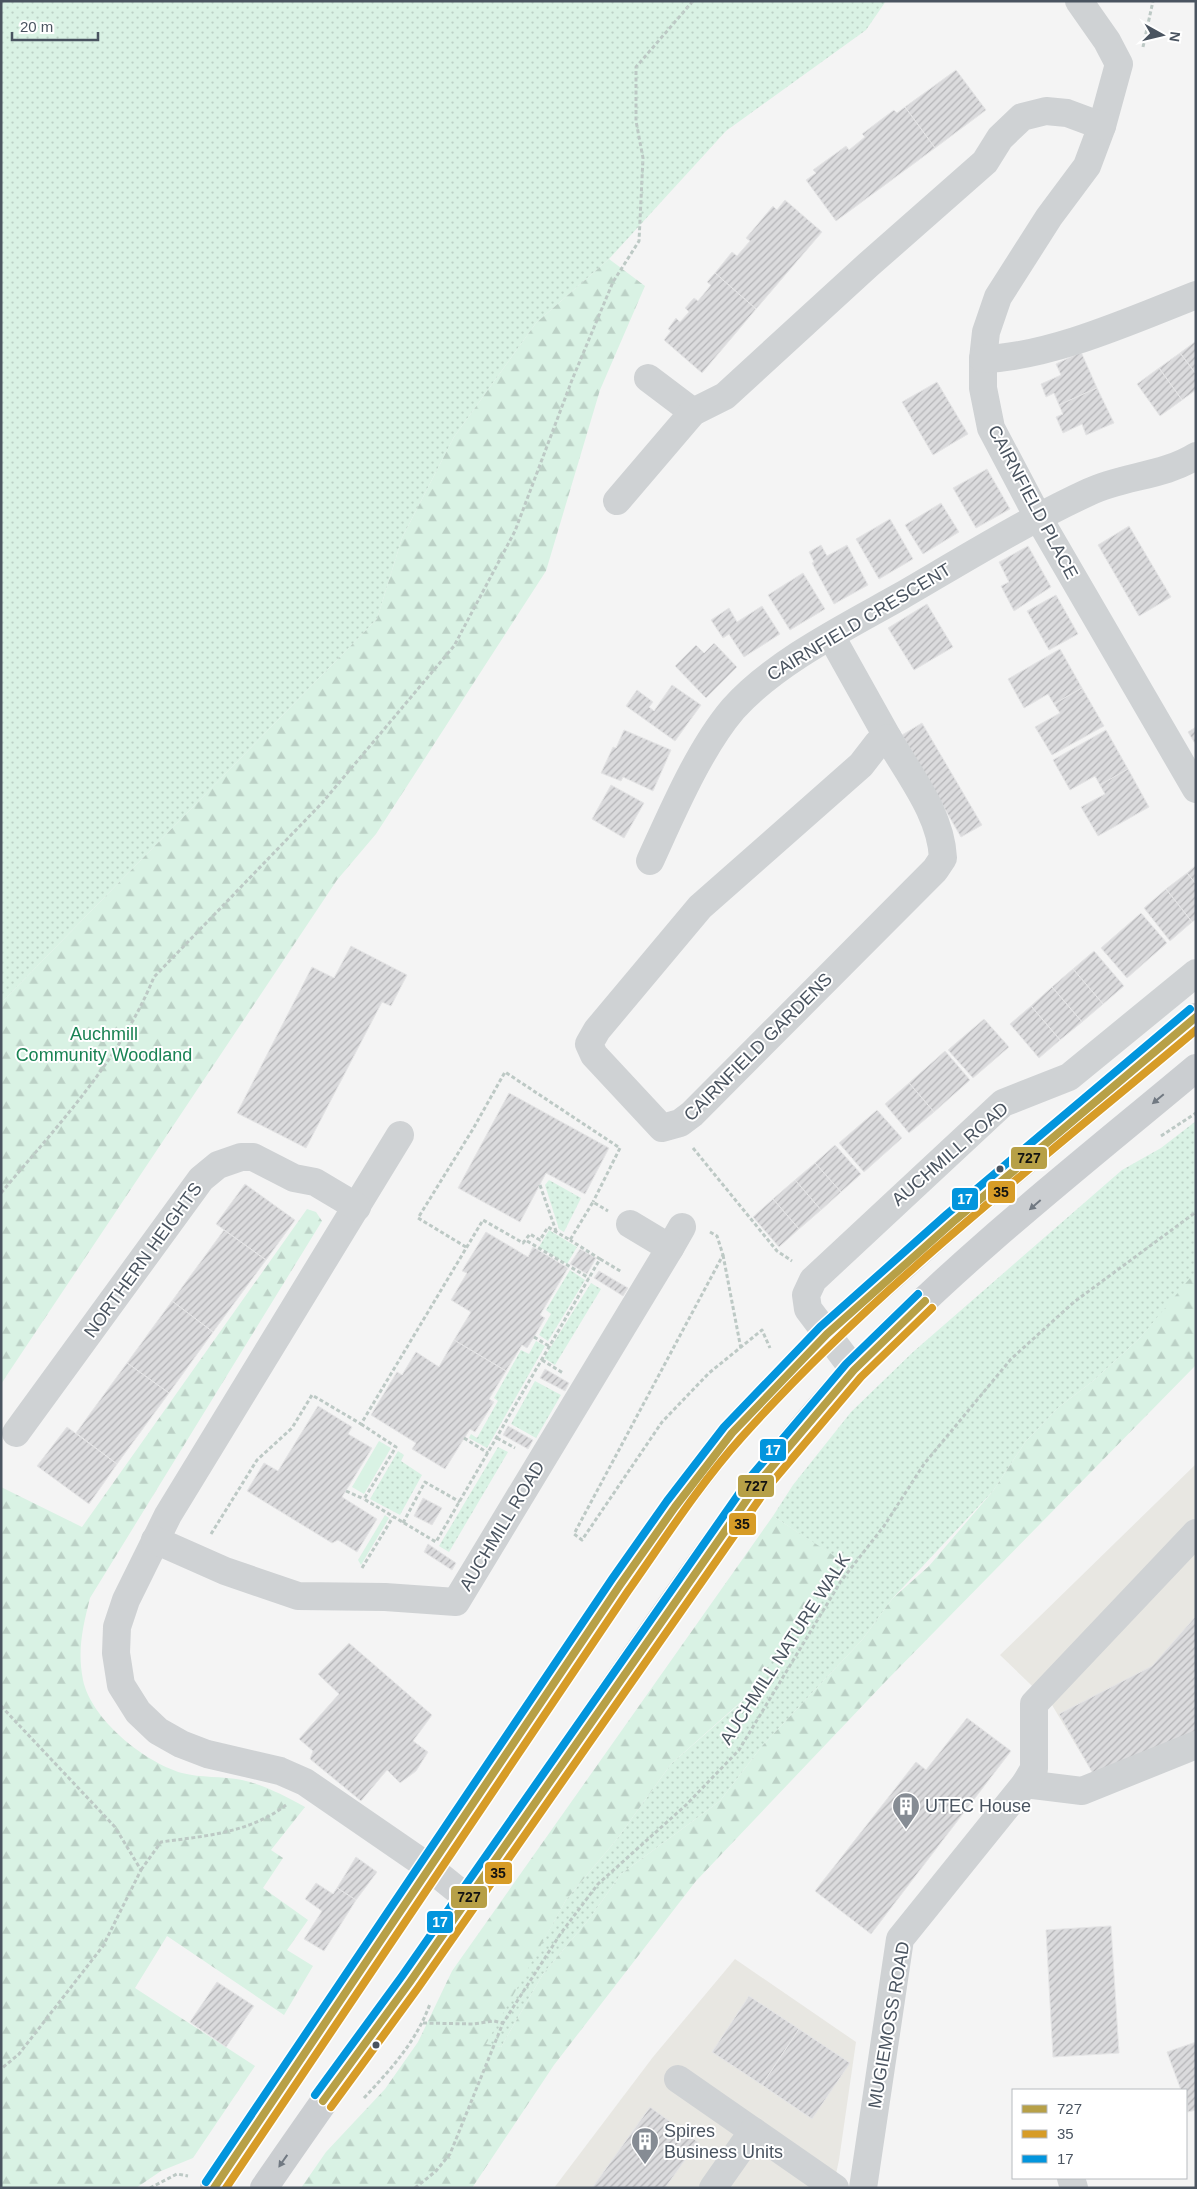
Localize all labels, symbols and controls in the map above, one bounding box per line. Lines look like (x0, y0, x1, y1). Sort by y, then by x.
scale bar (12, 10, 99, 42)
north arrow (1137, 10, 1187, 60)
text: 20 m (20, 18, 53, 35)
text: N (1166, 31, 1184, 43)
street label: CAIRNFIELD PLACE (984, 422, 1082, 582)
street label: CAIRNFIELD CRESCENT (763, 559, 955, 685)
street label: CAIRNFIELD GARDENS (680, 969, 836, 1125)
park label: Auchmill Community Woodland (16, 1024, 192, 1065)
one-way arrow (1152, 1094, 1165, 1105)
street label: AUCHMILL ROAD (888, 1098, 1012, 1210)
line badge: 727 (1010, 1146, 1048, 1170)
text: 727 (1017, 1150, 1041, 1166)
unlabelled marker (995, 1164, 1005, 1174)
street label: NORTHERN HEIGHTS (80, 1179, 206, 1341)
line badge: 35 (987, 1180, 1016, 1204)
text: 35 (993, 1184, 1009, 1200)
line badge: 17 (951, 1187, 979, 1211)
text: 17 (957, 1191, 973, 1207)
one-way arrow (1028, 1199, 1041, 1210)
line badge: 17 (759, 1438, 787, 1462)
text: 17 (765, 1442, 781, 1458)
street label: AUCHMILL ROAD (455, 1458, 549, 1594)
line badge: 727 (737, 1474, 775, 1498)
text: 727 (744, 1478, 768, 1494)
line badge: 35 (728, 1512, 757, 1536)
text: 35 (734, 1516, 750, 1532)
street label: AUCHMILL NATURE WALK (716, 1550, 854, 1748)
building icon: UTEC House (891, 1791, 921, 1830)
place label: UTEC House (925, 1796, 1031, 1816)
line badge: 35 (484, 1861, 513, 1885)
text: 35 (490, 1865, 506, 1881)
line badge: 727 (450, 1885, 488, 1909)
text: 727 (457, 1889, 481, 1905)
line badge: 17 (426, 1910, 454, 1934)
text: 17 (432, 1914, 448, 1930)
street label: MUGIEMOSS ROAD (864, 1940, 914, 2110)
unlabelled marker (371, 2040, 381, 2050)
legend (1012, 2089, 1187, 2179)
text: 727 (1057, 2100, 1082, 2117)
place label: Spires Business Units (664, 2121, 783, 2162)
text: 35 (1057, 2125, 1074, 2142)
building icon: Spires Business Units (630, 2126, 660, 2165)
text: 17 (1057, 2150, 1074, 2167)
one-way arrow (278, 2154, 288, 2168)

